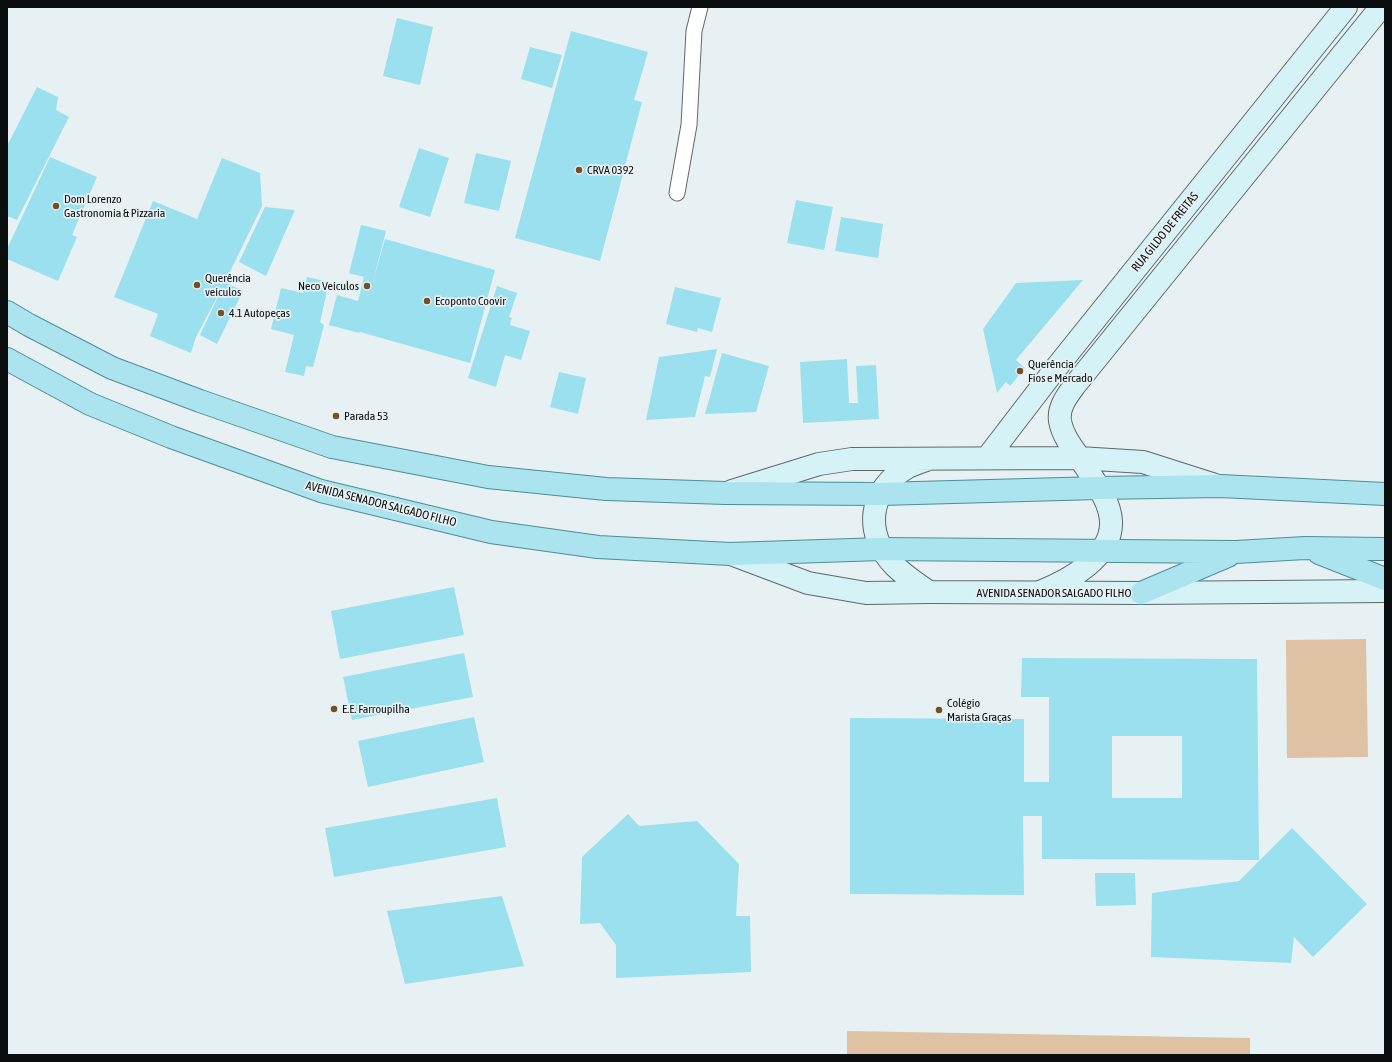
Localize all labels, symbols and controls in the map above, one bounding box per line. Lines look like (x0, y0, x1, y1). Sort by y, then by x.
place label: CRVA 0392 (587, 163, 634, 177)
marker: CRVA 0392 (574, 165, 584, 175)
street label: RUA GILDO DE FREITAS (1128, 189, 1202, 275)
place label: Dom Lorenzo Gastronomia & Pizzaria (64, 192, 165, 220)
marker: Dom Lorenzo Gastronomia & Pizzaria (51, 201, 61, 211)
place label: Querência veículos (205, 271, 251, 299)
place label: Neco Veículos (298, 279, 359, 293)
marker: Querência veículos (192, 280, 202, 290)
marker: Neco Veículos (362, 281, 372, 291)
place label: Ecoponto Coovir (435, 294, 506, 308)
marker: Ecoponto Coovir (422, 296, 432, 306)
place label: 4.1 Autopeças (229, 306, 290, 320)
marker: 4.1 Autopeças (216, 308, 226, 318)
place label: Querência Fios e Mercado (1028, 357, 1093, 385)
marker: Querência Fios e Mercado (1015, 366, 1025, 376)
place label: Parada 53 (344, 409, 388, 423)
marker: Parada 53 (331, 411, 341, 421)
street label: AVENIDA SENADOR SALGADO FILHO (304, 478, 458, 530)
street label: AVENIDA SENADOR SALGADO FILHO (977, 586, 1131, 600)
place label: Colégio Marista Graças (947, 696, 1011, 724)
place label: E.E. Farroupilha (342, 702, 410, 716)
marker: E.E. Farroupilha (329, 704, 339, 714)
marker: Colégio Marista Graças (934, 705, 944, 715)

